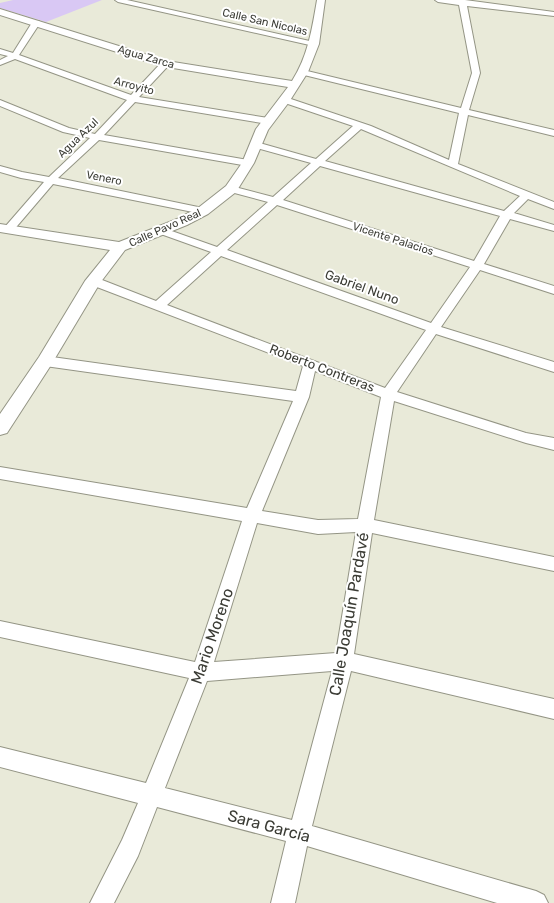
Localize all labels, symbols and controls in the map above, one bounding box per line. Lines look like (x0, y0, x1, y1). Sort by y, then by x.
street label: Calle San Nicolas (221, 6, 309, 38)
street label: Agua Zarca (116, 43, 176, 71)
street label: Arroyito (112, 74, 156, 98)
street label: Agua Azul (55, 116, 101, 160)
street label: Venero (85, 168, 123, 188)
street label: Calle Pavo Real (127, 206, 203, 250)
street label: Vicente Palacios (351, 220, 435, 258)
street label: Gabriel Nuno (323, 267, 401, 307)
street label: Roberto Contreras (267, 341, 377, 395)
street label: Calle Joaquín Pardavé (325, 531, 373, 697)
street label: Mario Moreno (187, 586, 237, 686)
street label: Sara García (226, 806, 312, 846)

